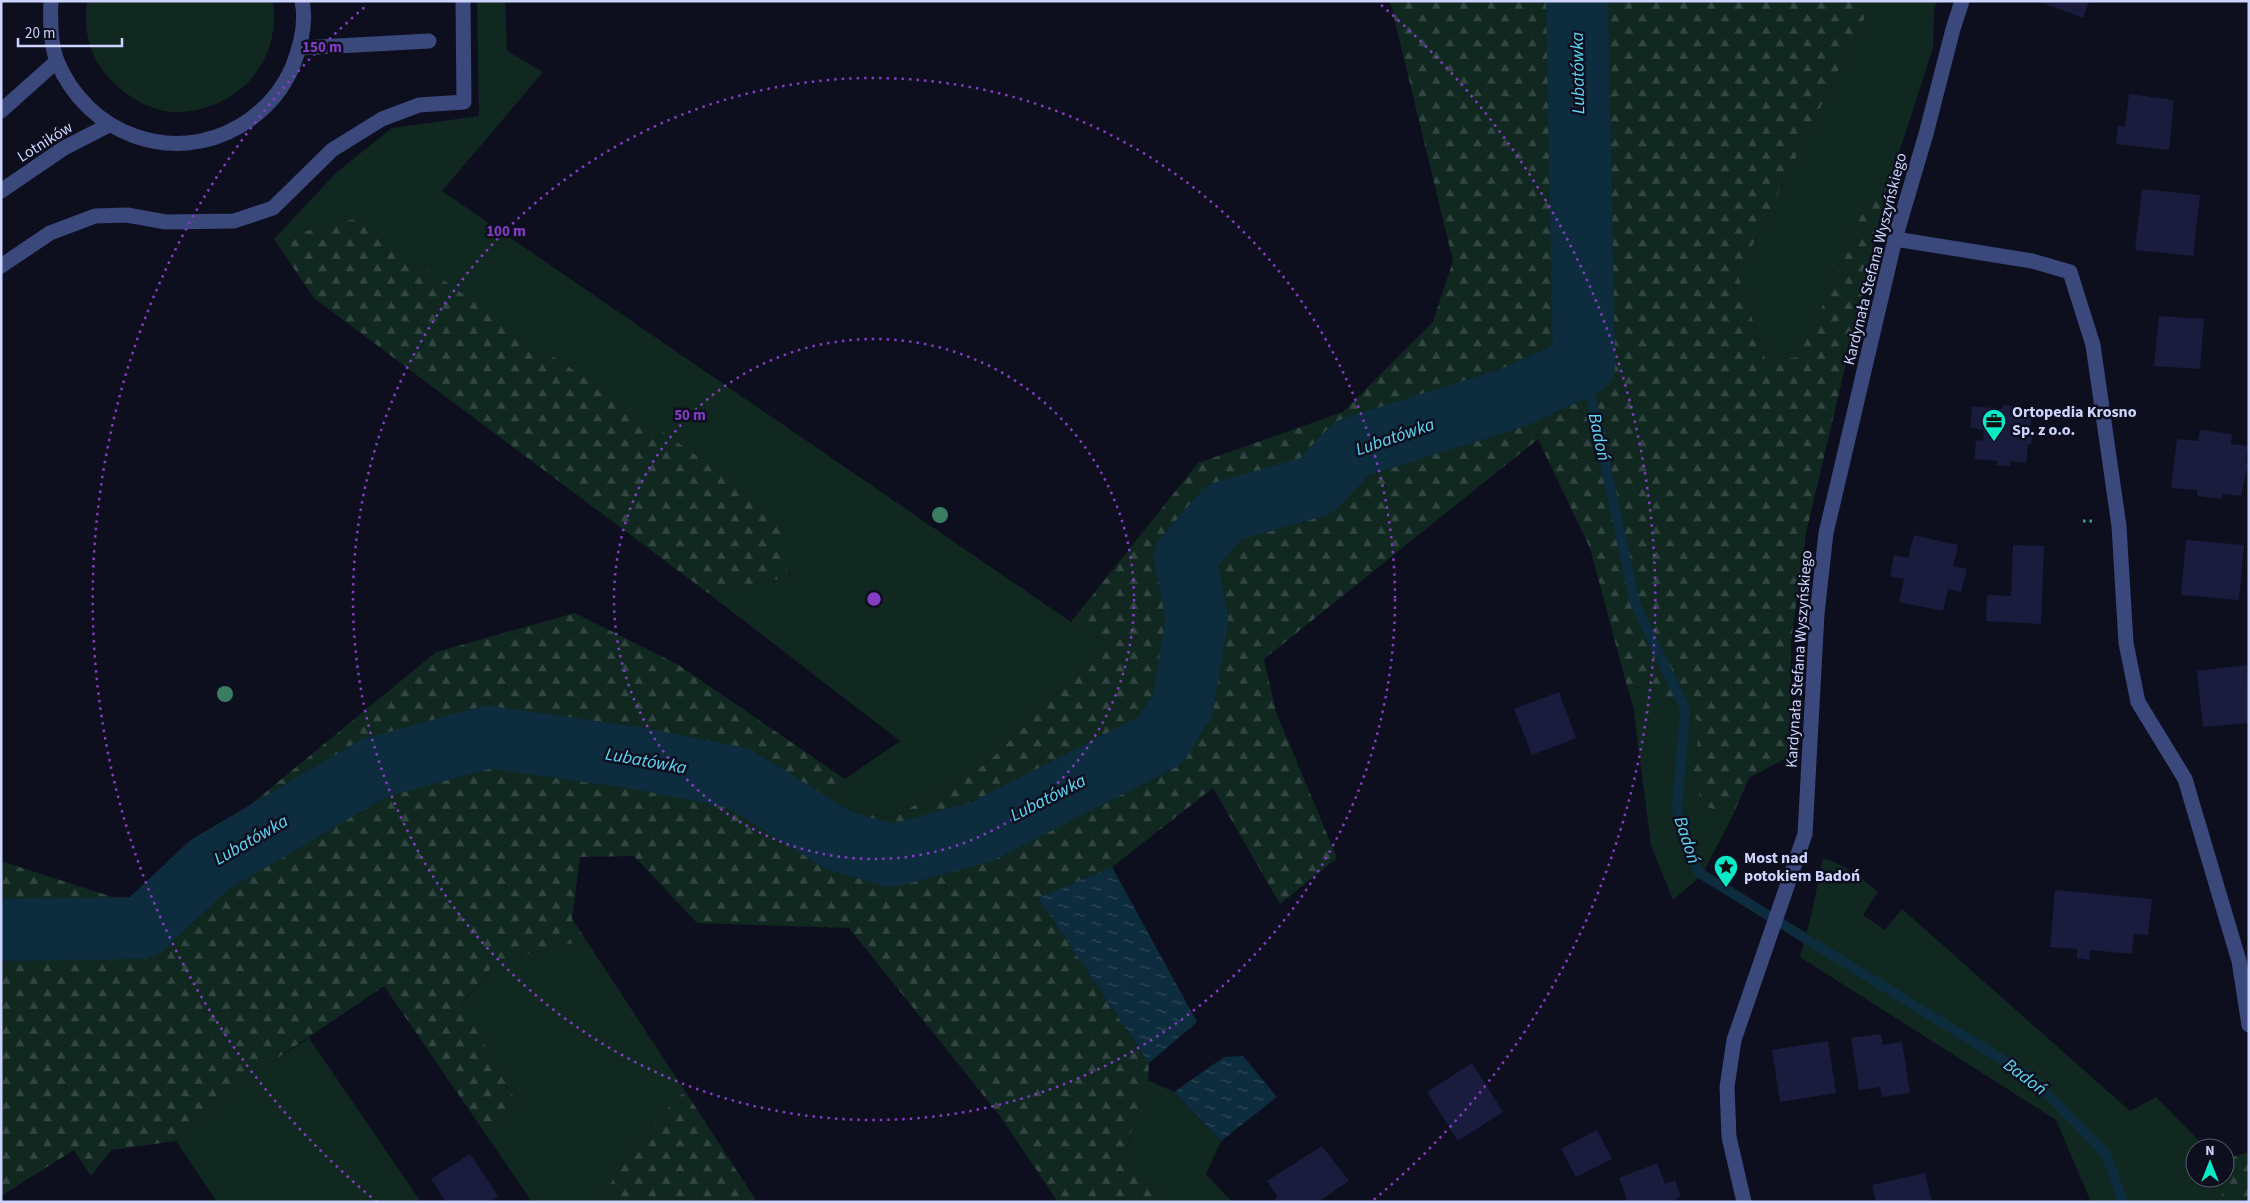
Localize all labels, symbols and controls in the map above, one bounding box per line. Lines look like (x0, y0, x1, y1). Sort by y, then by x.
scale bar (18, 15, 121, 47)
text: 20 m (25, 23, 55, 44)
water label: Lubatówka (1565, 31, 1591, 114)
text: 150 m (302, 37, 342, 58)
street label: Lotników (13, 116, 77, 168)
street label: Kardynała Stefana Wyszyńskiego (1838, 150, 1912, 368)
text: 100 m (486, 221, 526, 242)
place label: Ortopedia Krosno Sp. z o.o. (2012, 401, 2137, 441)
text: 50 m (674, 405, 706, 426)
office icon: Ortopedia Krosno Sp. z o.o. (1981, 408, 2007, 442)
water label: Badoń (1582, 411, 1616, 464)
water label: Lubatówka (1352, 412, 1438, 462)
street label: Kardynała Stefana Wyszyńskiego (1780, 549, 1818, 769)
centre of rings (865, 590, 883, 608)
water label: Lubatówka (603, 742, 689, 781)
water label: Lubatówka (1006, 768, 1091, 828)
water label: Lubatówka (209, 808, 293, 871)
water label: Badoń (1668, 813, 1707, 867)
place label: Most nad potokiem Badoń (1744, 847, 1860, 887)
place icon: Most nad potokiem Badoń (1713, 854, 1739, 888)
water label: Badoń (1998, 1053, 2052, 1102)
north arrow (2185, 1138, 2235, 1188)
text: N (2205, 1141, 2215, 1161)

